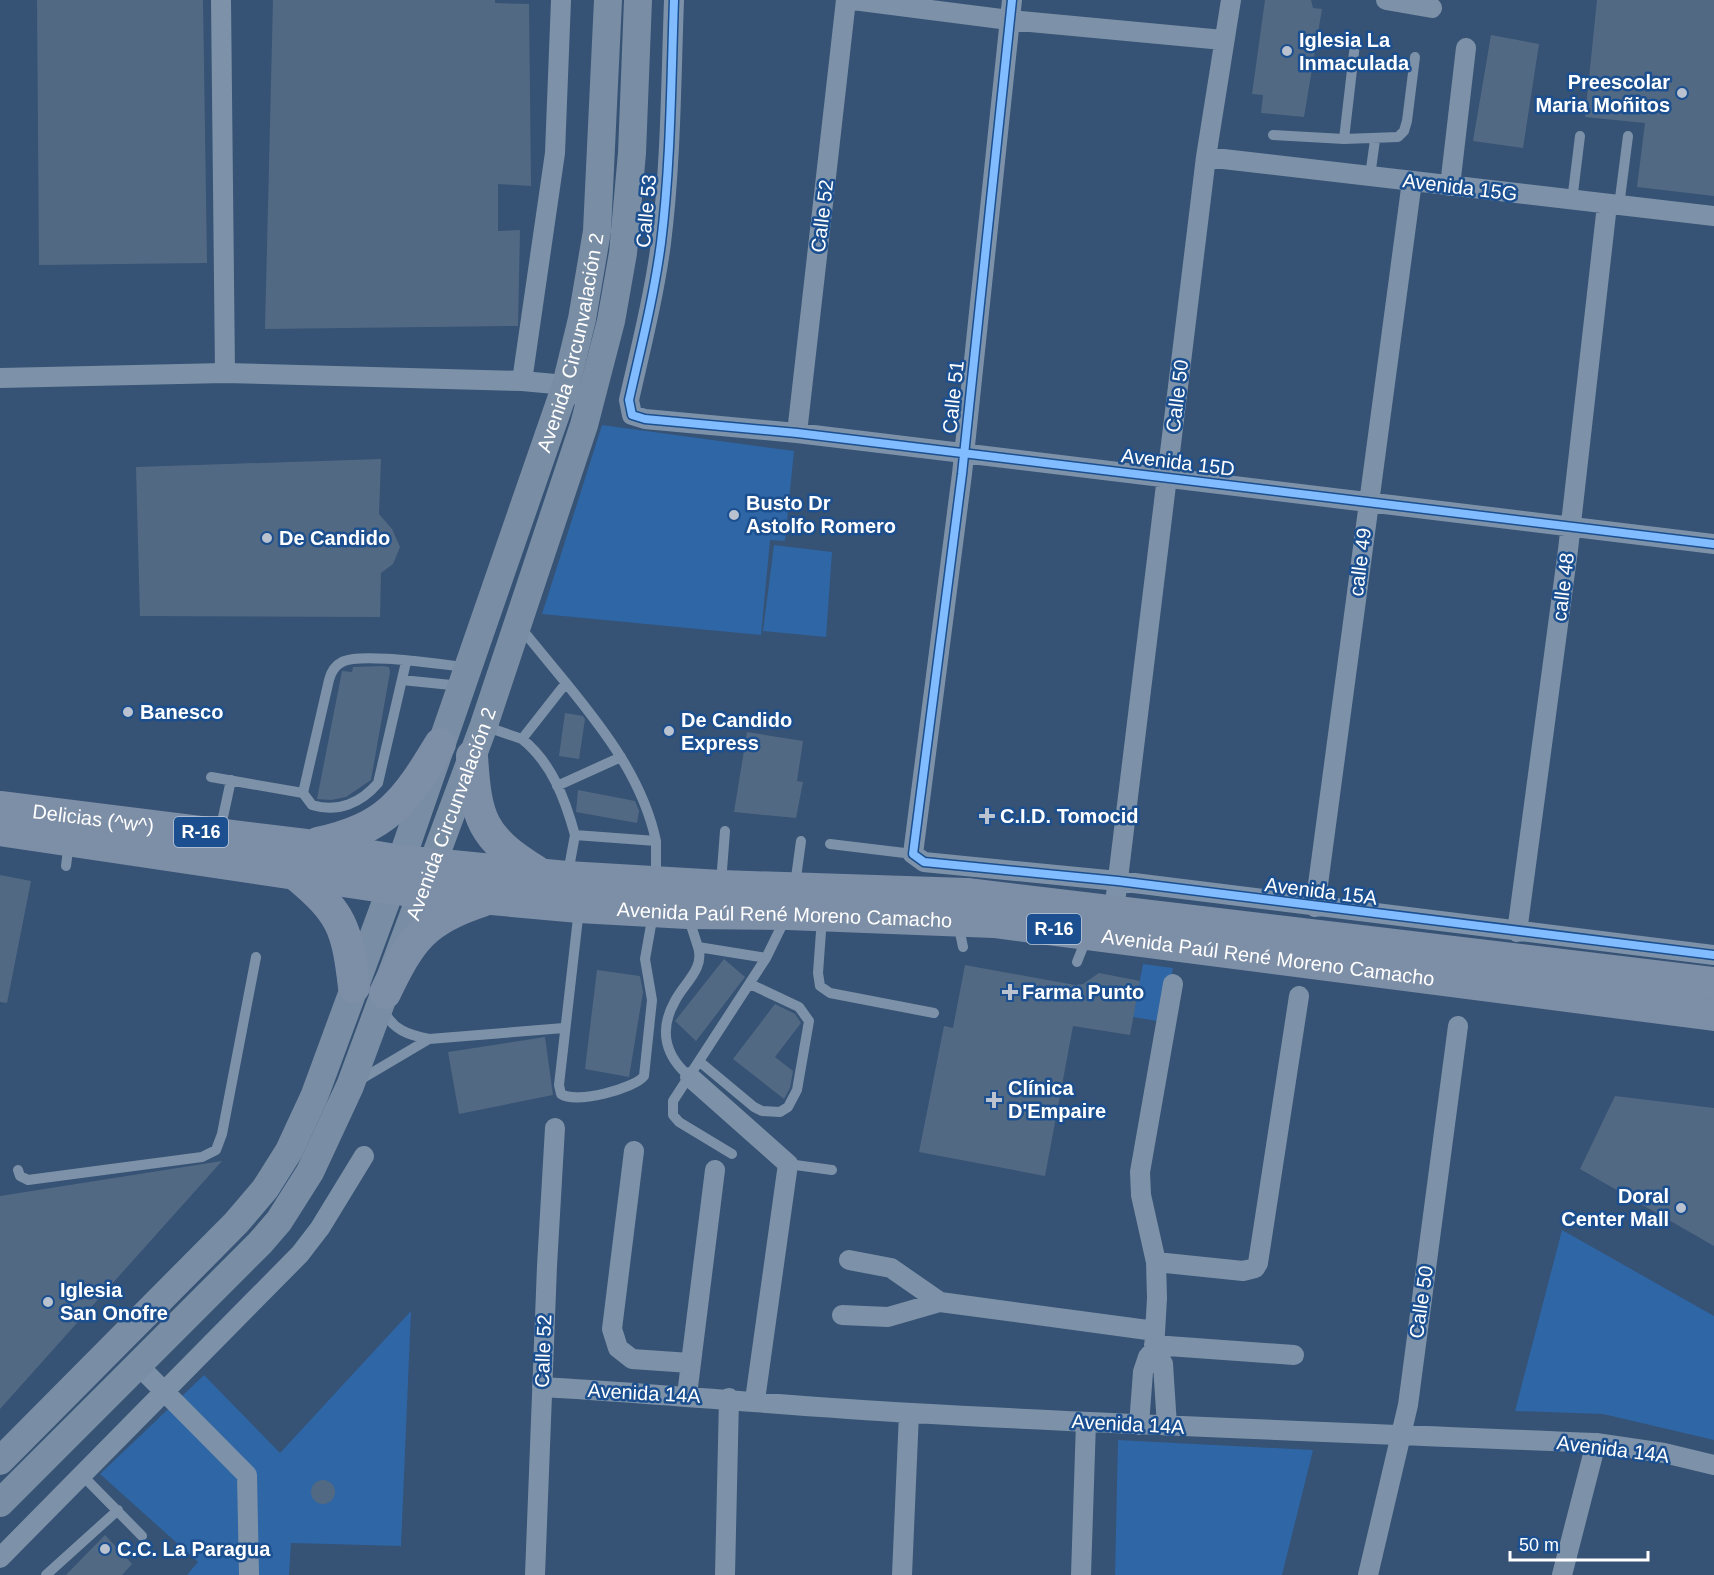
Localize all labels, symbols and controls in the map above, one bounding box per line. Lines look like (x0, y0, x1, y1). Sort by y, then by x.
place label: Iglesia La Inmaculada (1299, 29, 1410, 74)
marker: Iglesia La Inmaculada (1280, 44, 1294, 58)
place label: Preescolar Maria Moñitos (1536, 71, 1670, 116)
marker: Preescolar Maria Moñitos (1675, 86, 1689, 100)
street label: Avenida 15G (1401, 169, 1519, 205)
street label: Calle 53 (632, 173, 660, 249)
street label: Calle 52 (807, 178, 837, 254)
street label: Avenida Circunvalación 2 (533, 231, 607, 455)
street label: Calle 50 (1162, 358, 1192, 434)
street label: Calle 51 (938, 359, 968, 435)
street label: Avenida 15D (1120, 444, 1236, 480)
place label: Busto Dr Astolfo Romero (746, 492, 896, 537)
marker: Busto Dr Astolfo Romero (727, 508, 741, 522)
street label: calle 49 (1345, 526, 1375, 598)
place label: De Candido (279, 527, 390, 549)
marker: De Candido (260, 531, 274, 545)
street label: calle 48 (1548, 551, 1578, 623)
place label: Banesco (140, 701, 223, 723)
street label: Avenida Circunvalación 2 (402, 704, 500, 923)
marker: Banesco (121, 705, 135, 719)
place label: De Candido Express (681, 709, 792, 754)
marker: De Candido Express (662, 724, 676, 738)
street label: Delicias (^w^) (31, 800, 155, 837)
place label: C.I.D. Tomocid (1000, 805, 1139, 827)
marker: C.I.D. Tomocid (978, 807, 996, 825)
road number: R-16 (174, 817, 228, 847)
street label: Avenida 15A (1264, 873, 1379, 909)
street label: Avenida Paúl René Moreno Camacho (616, 898, 953, 931)
road number: R-16 (1027, 914, 1081, 944)
street label: Avenida Paúl René Moreno Camacho (1100, 925, 1436, 990)
place label: Farma Punto (1022, 981, 1144, 1003)
marker: Farma Punto (1003, 985, 1017, 999)
place label: Clínica D'Empaire (1008, 1077, 1106, 1122)
marker: Clínica D'Empaire (985, 1091, 1003, 1109)
place label: Doral Center Mall (1561, 1185, 1669, 1230)
marker: Doral Center Mall (1674, 1201, 1688, 1215)
street label: Calle 50 (1405, 1264, 1437, 1340)
place label: Iglesia San Onofre (60, 1279, 168, 1324)
marker: Iglesia San Onofre (41, 1295, 55, 1309)
street label: Calle 52 (531, 1314, 555, 1388)
street label: Avenida 14A (587, 1379, 702, 1407)
street label: Avenida 14A (1071, 1410, 1186, 1438)
street label: Avenida 14A (1556, 1431, 1671, 1467)
scale bar (1510, 1524, 1648, 1562)
text: 50 m (1519, 1535, 1559, 1555)
place label: C.C. La Paragua (117, 1538, 271, 1560)
marker: C.C. La Paragua (98, 1542, 112, 1556)

